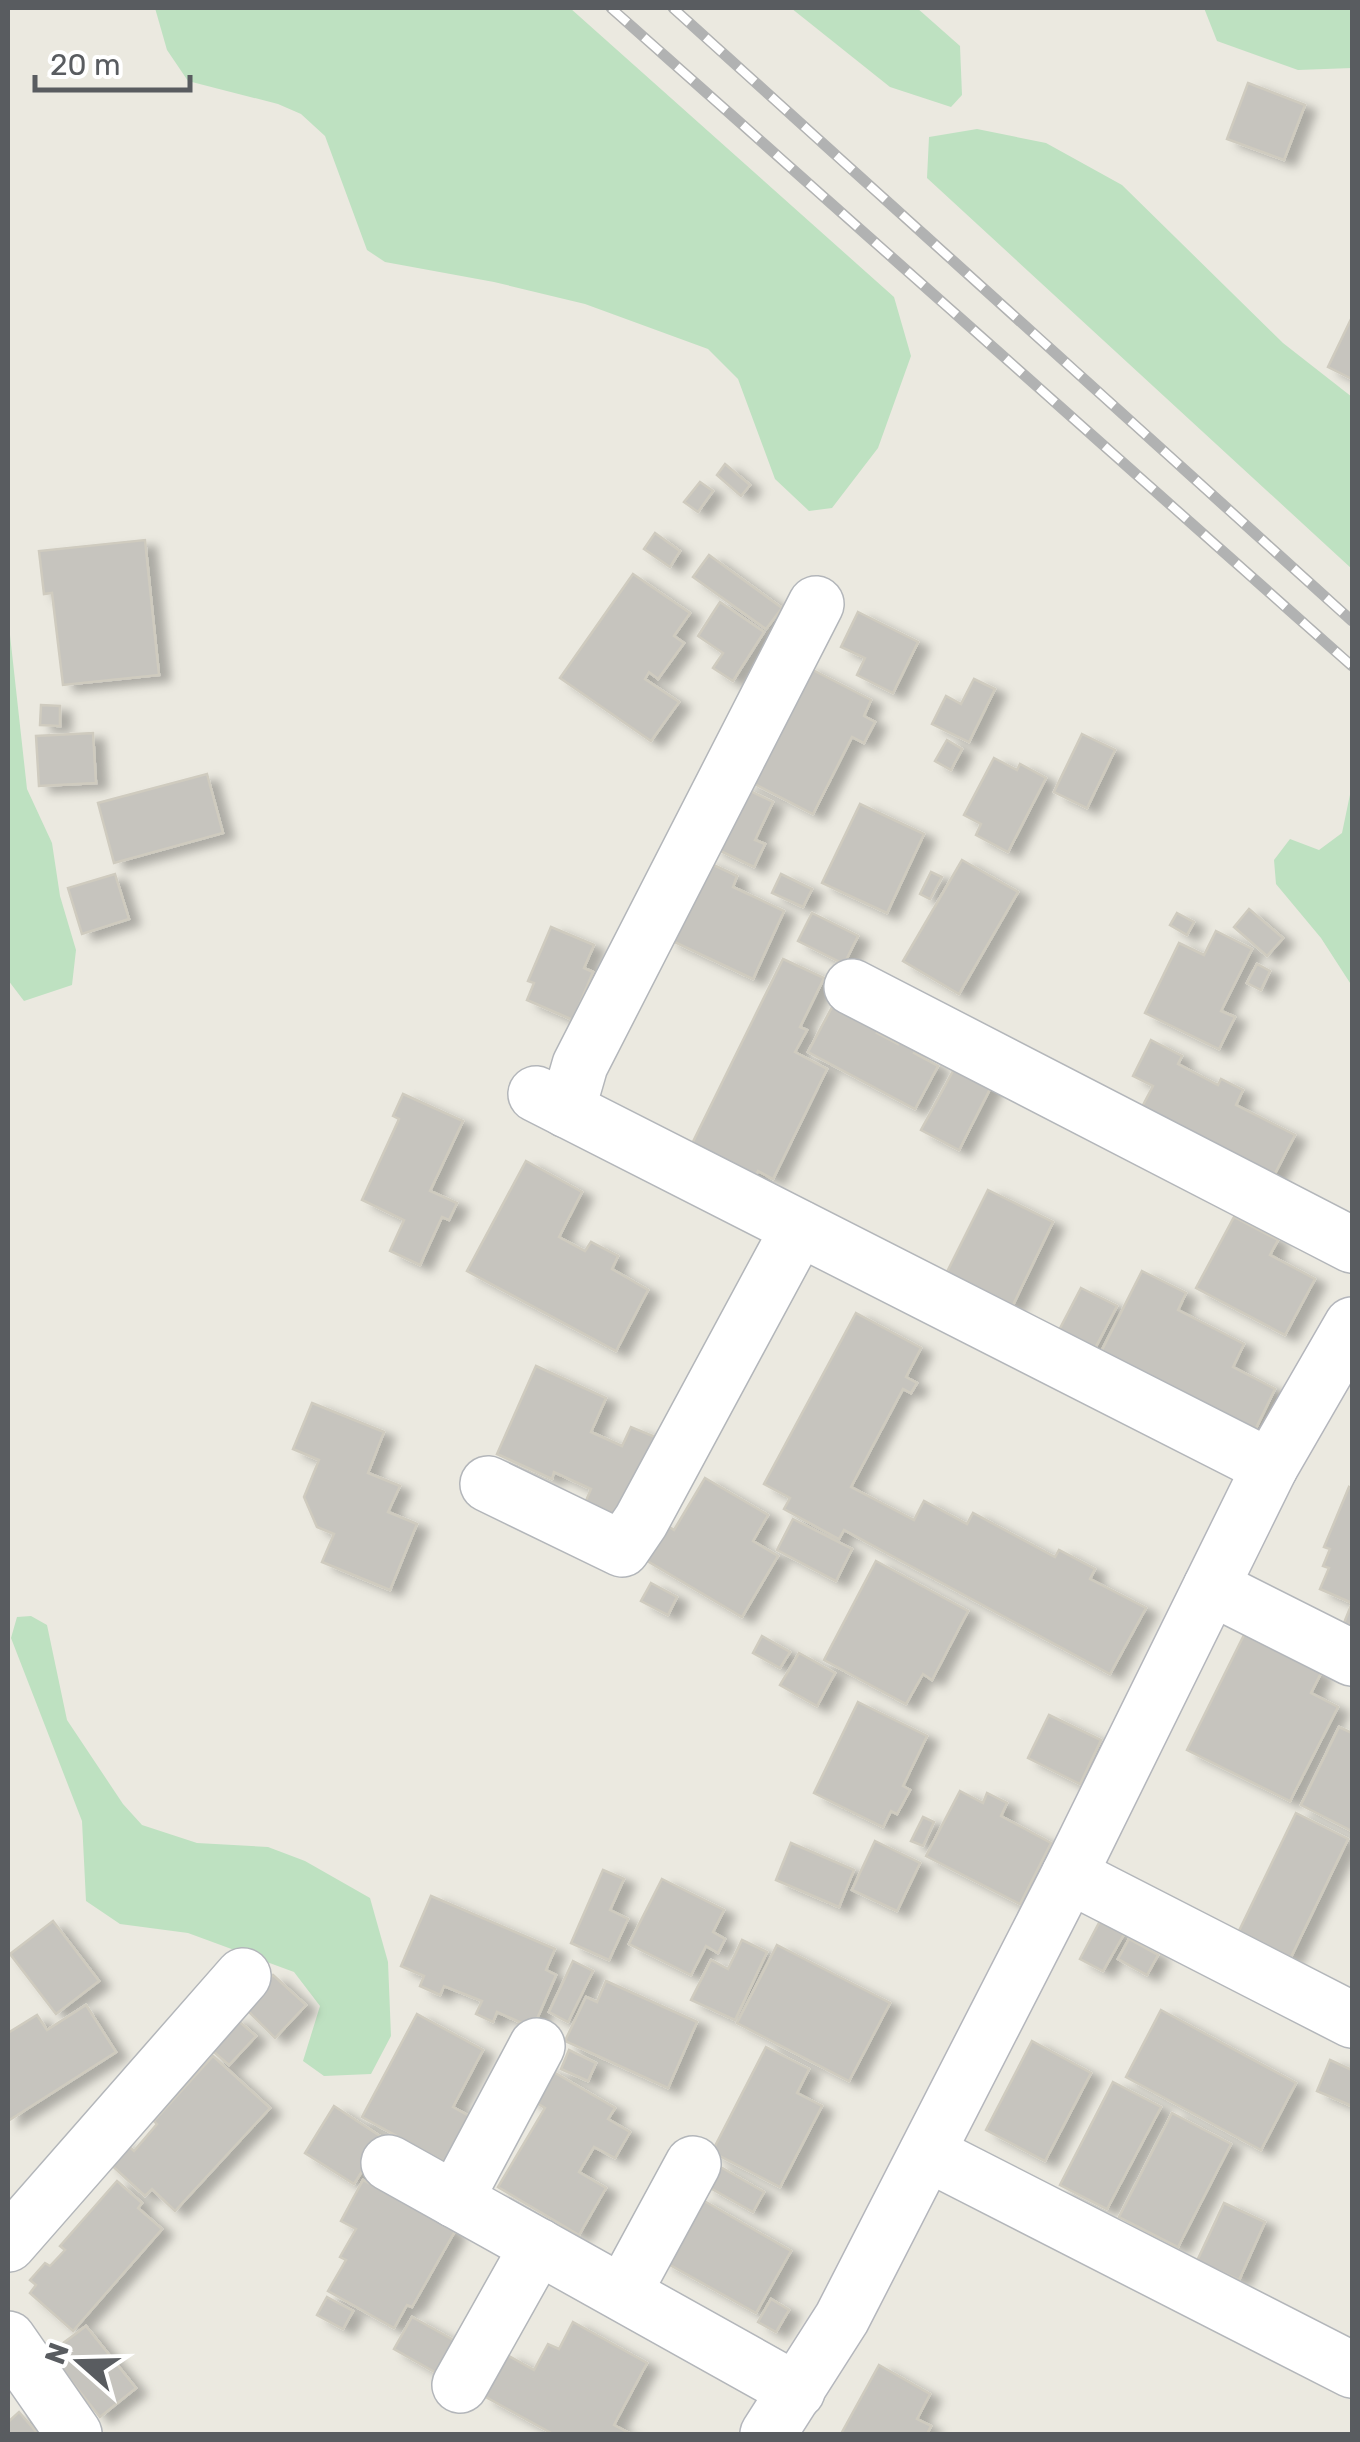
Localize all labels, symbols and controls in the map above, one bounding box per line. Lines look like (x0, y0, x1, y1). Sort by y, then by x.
scale bar (35, 30, 190, 92)
text: 20 m (50, 47, 121, 83)
north arrow (30, 2312, 130, 2412)
text: N (38, 2339, 76, 2369)

